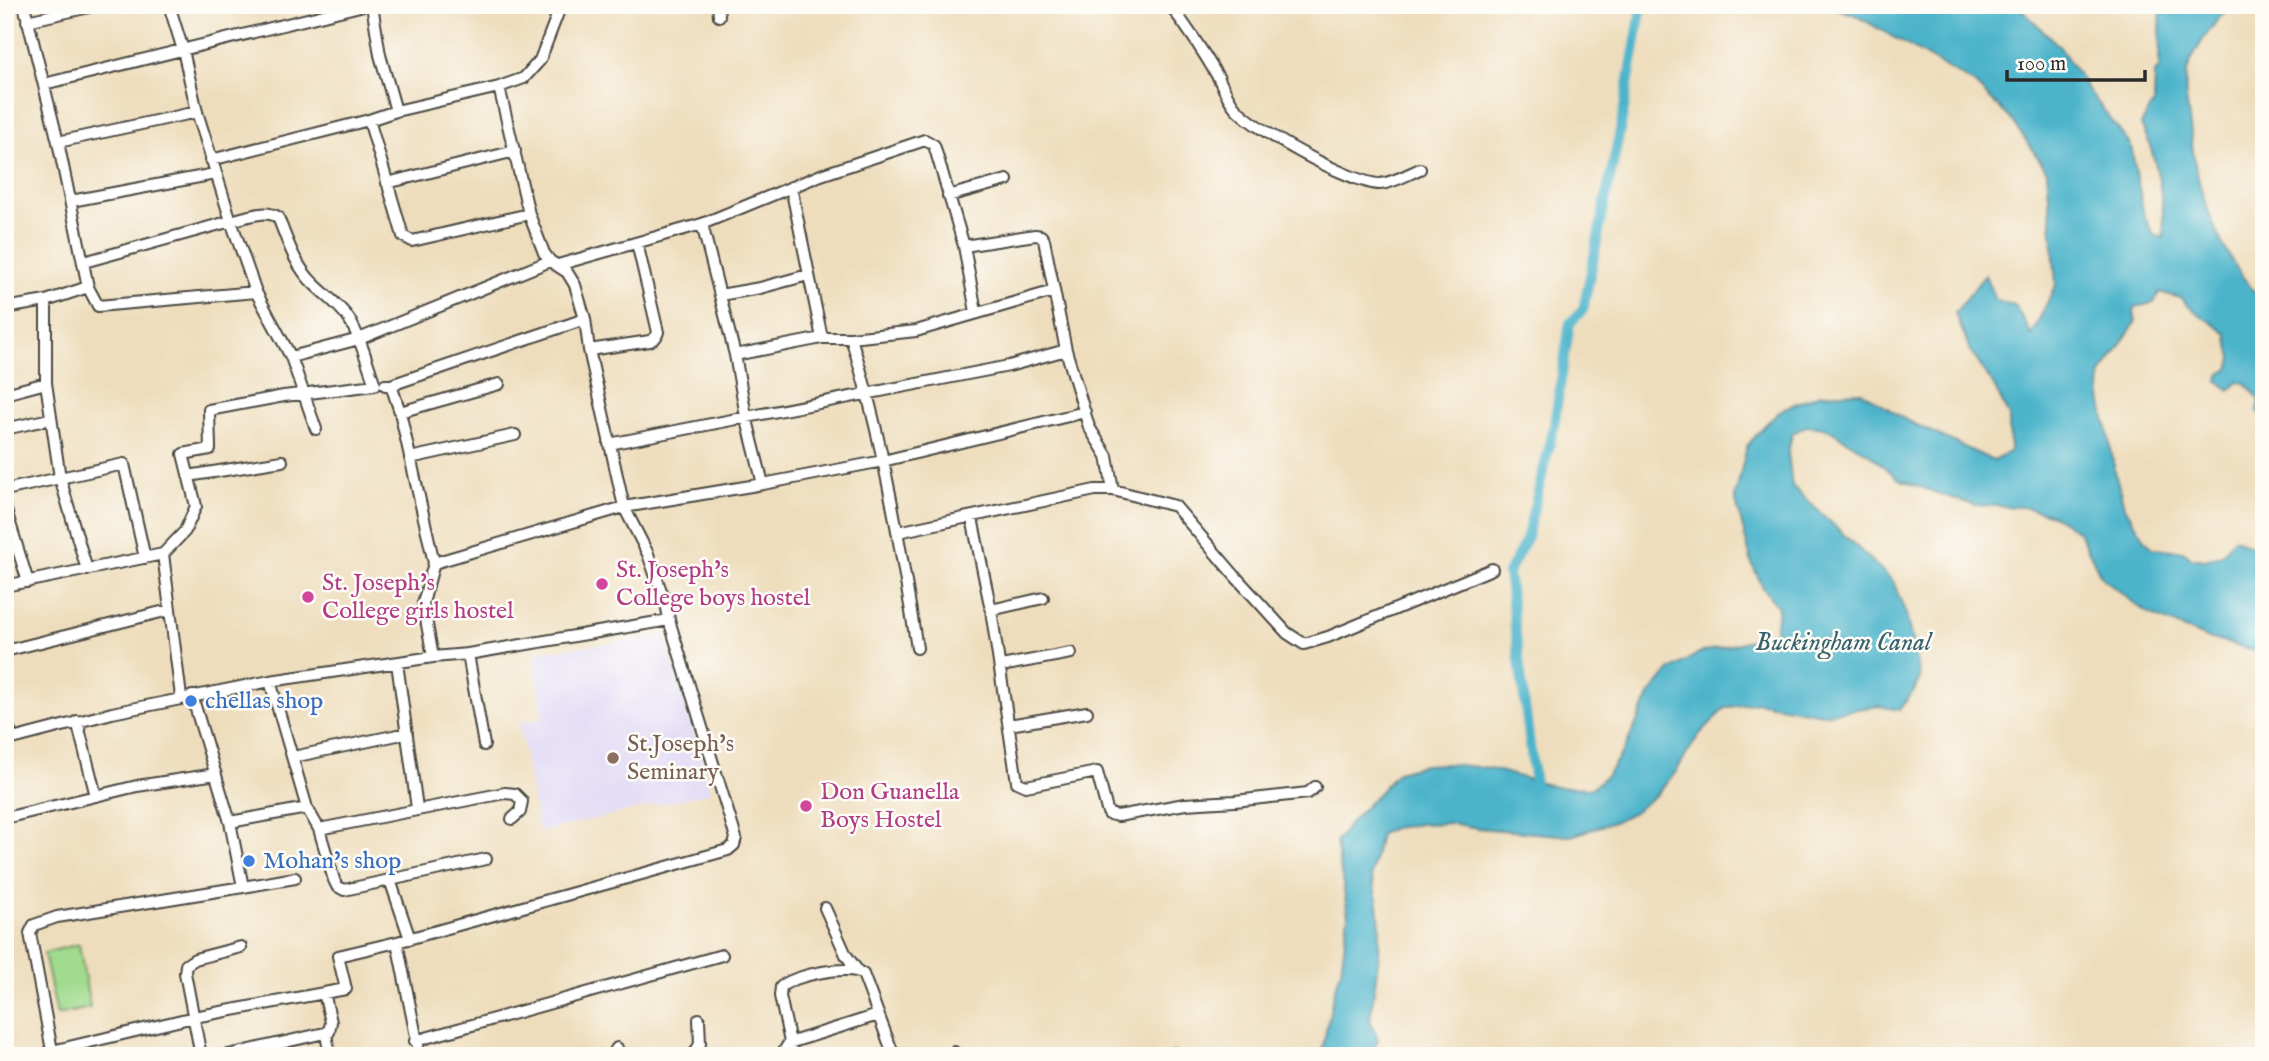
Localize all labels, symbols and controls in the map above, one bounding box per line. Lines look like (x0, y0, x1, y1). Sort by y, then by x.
scale bar (2007, 38, 2145, 82)
text: 100 m (2017, 51, 2066, 78)
place label: St. Joseph's College boys hostel (616, 555, 811, 614)
place label: St. Joseph's College girls hostel (322, 568, 514, 627)
marker: St. Joseph's College boys hostel (594, 576, 610, 592)
marker: St. Joseph's College girls hostel (300, 589, 316, 605)
water label: Buckingham Canal (1755, 626, 1933, 660)
place label: chellas shop (205, 686, 323, 717)
marker: chellas shop (183, 693, 199, 709)
place label: St.Joseph's Seminary (627, 729, 734, 788)
marker: St.Joseph's Seminary (605, 750, 621, 766)
place label: Don Guanella Boys Hostel (820, 777, 960, 836)
marker: Don Guanella Boys Hostel (798, 798, 814, 814)
place label: Mohan's shop (263, 846, 401, 877)
marker: Mohan's shop (241, 853, 257, 869)

